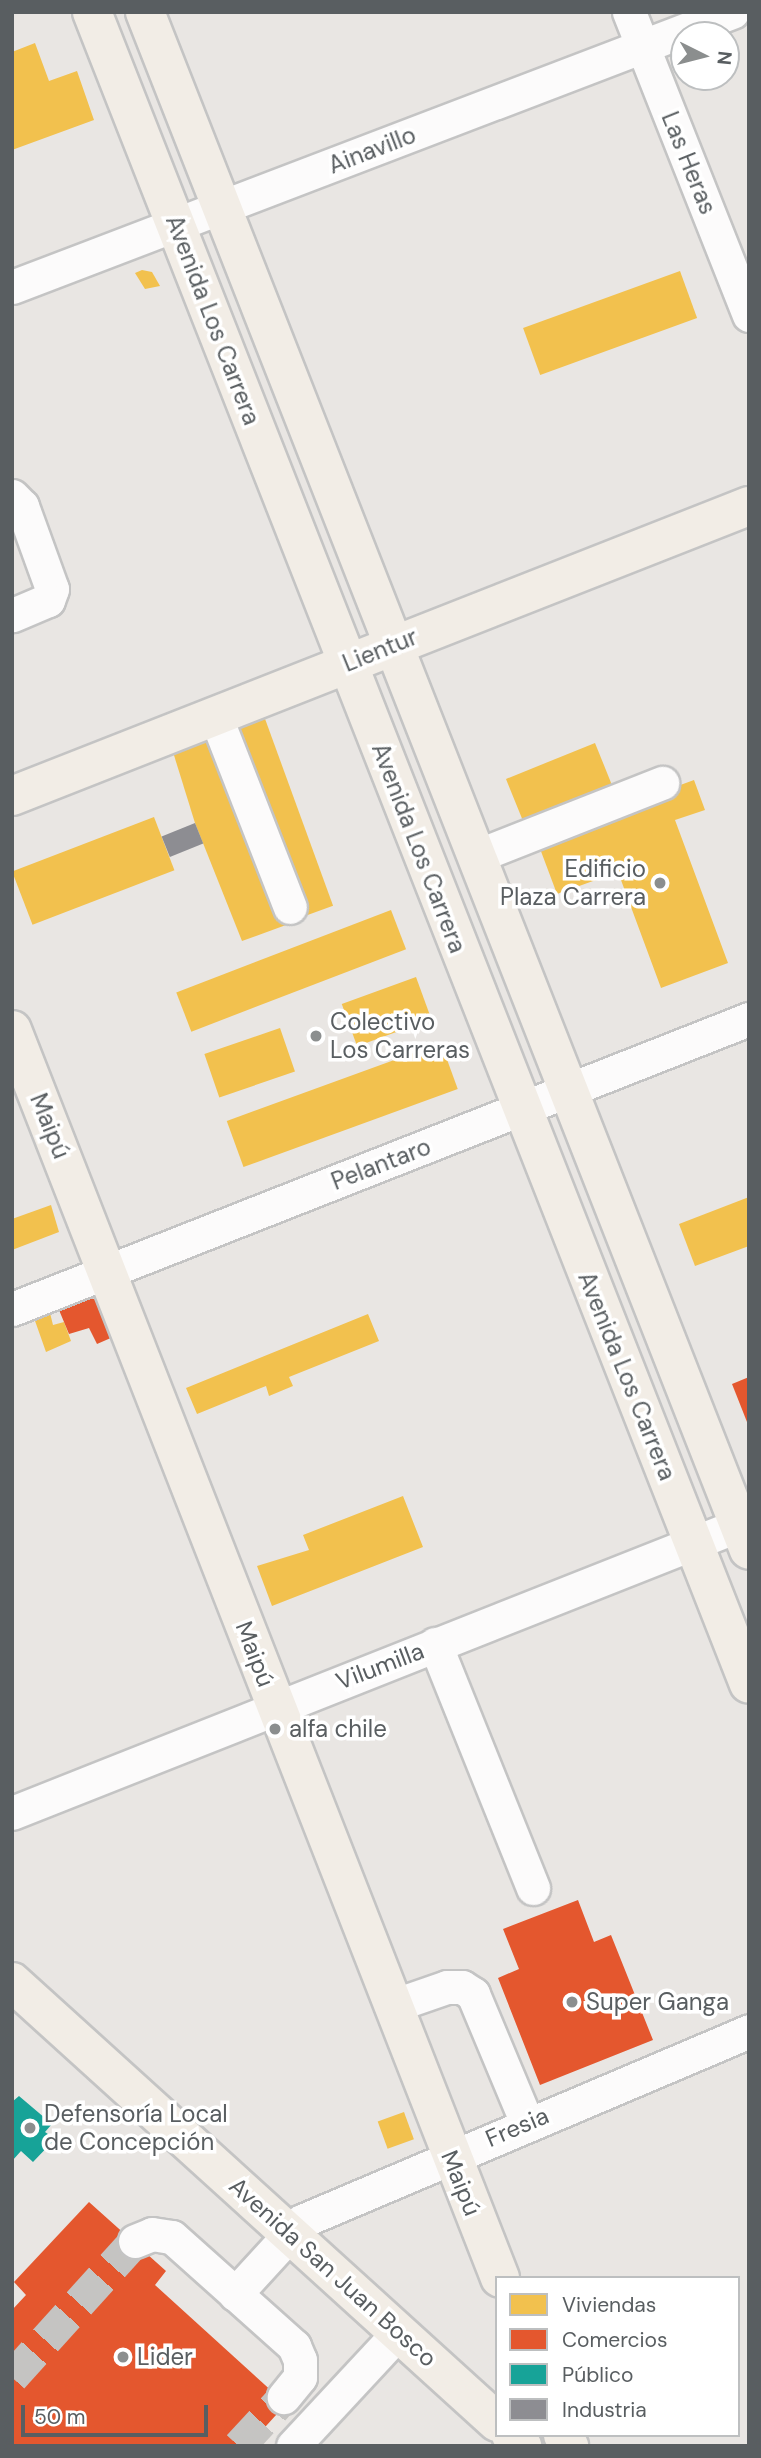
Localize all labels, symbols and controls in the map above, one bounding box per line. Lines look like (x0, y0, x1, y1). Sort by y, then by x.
north arrow (670, 21, 740, 91)
text: N (711, 50, 738, 66)
street label: Las Heras (655, 107, 723, 219)
street label: Ainavillo (324, 120, 420, 180)
street label: Avenida Los Carrera (160, 211, 266, 429)
street label: Lientur (339, 622, 421, 678)
street label: Avenida Los Carrera (366, 739, 472, 957)
place label: Edificio Plaza Carrera (500, 855, 646, 911)
marker: Edificio Plaza Carrera (652, 875, 668, 891)
place label: Colectivo Los Carreras (330, 1008, 470, 1064)
marker: Colectivo Los Carreras (308, 1028, 324, 1044)
street label: Maipú (24, 1089, 76, 1163)
street label: Pelantaro (327, 1132, 435, 1196)
street label: Avenida Los Carrera (572, 1268, 682, 1484)
street label: Maipú (229, 1617, 281, 1691)
street label: Vilumilla (332, 1636, 428, 1696)
place label: alfa chile (289, 1715, 387, 1743)
marker: alfa chile (267, 1721, 283, 1737)
place label: Super Ganga (586, 1988, 729, 2016)
marker: Super Ganga (564, 1994, 580, 2010)
place label: Defensoría Local de Concepción (44, 2100, 228, 2156)
street label: Fresia (481, 2101, 553, 2153)
marker: Defensoría Local de Concepción (22, 2120, 38, 2136)
street label: Maipú (435, 2146, 487, 2220)
street label: Avenida San Juan Bosco (223, 2171, 443, 2373)
legend (495, 2276, 740, 2437)
text: Viviendas (562, 2291, 656, 2319)
text: Comercios (562, 2326, 668, 2354)
place label: Lider (137, 2343, 193, 2371)
marker: Lider (115, 2349, 131, 2365)
text: Público (562, 2361, 634, 2389)
scale bar (24, 2392, 212, 2436)
text: Industria (562, 2396, 647, 2424)
text: 50 m (34, 2403, 85, 2431)

